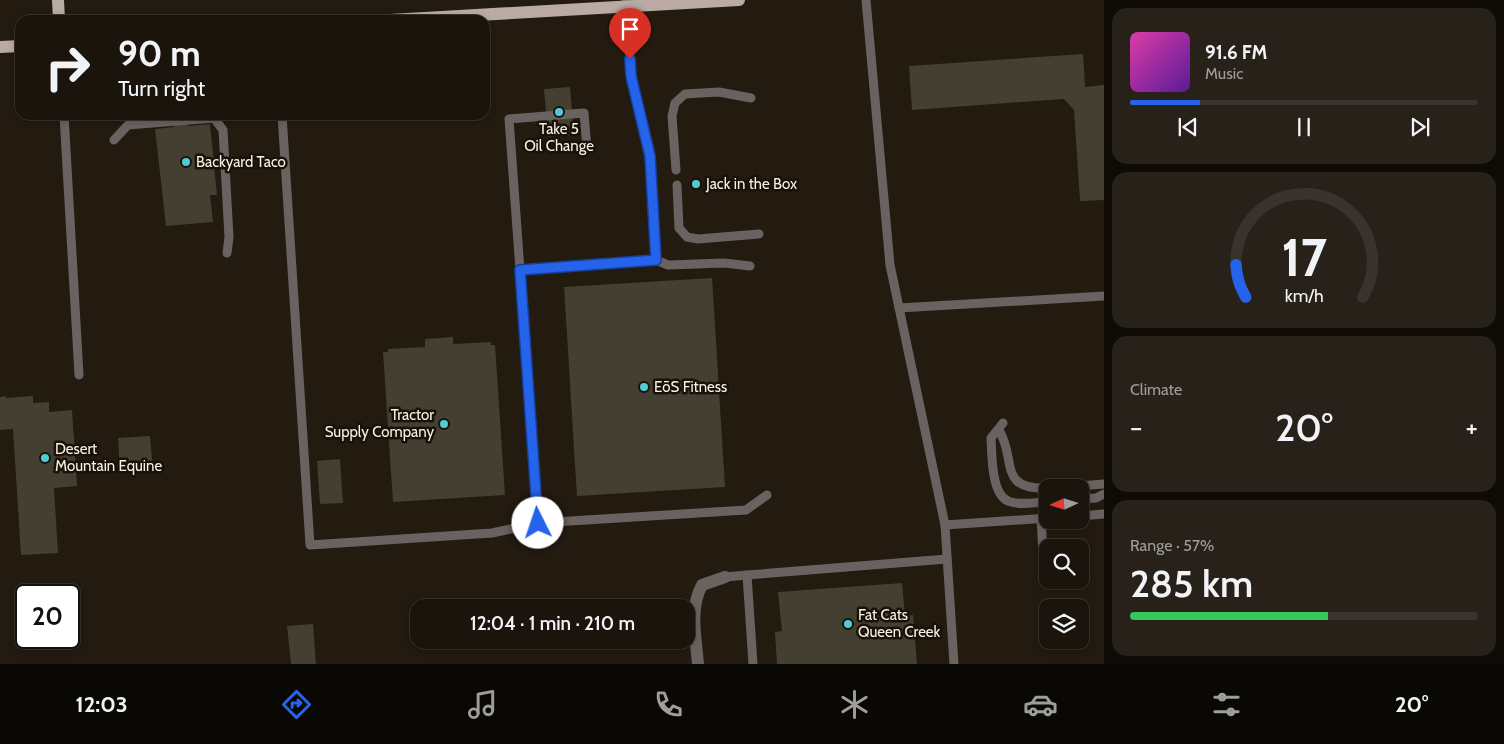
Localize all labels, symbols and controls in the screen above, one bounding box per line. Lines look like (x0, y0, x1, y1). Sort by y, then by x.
pin (609, 8, 651, 59)
icon: arrive (616, 15, 644, 43)
text: 90 m (118, 32, 201, 75)
icon: right (35, 35, 100, 100)
text: 91.6 FM (1205, 41, 1267, 64)
text: Music (1205, 64, 1243, 83)
text: Turn right (118, 75, 205, 102)
marker: Take 5 Oil Change (553, 106, 565, 118)
icon: previous (1174, 113, 1202, 141)
icon: pause (1290, 113, 1318, 141)
icon: next (1406, 113, 1434, 141)
place label: Take 5 Oil Change (524, 120, 594, 155)
place label: Backyard Taco (196, 153, 286, 171)
marker: Backyard Taco (180, 156, 192, 168)
place label: Jack in the Box (705, 175, 797, 193)
marker: Jack in the Box (690, 178, 702, 190)
text: 17 (1281, 226, 1327, 289)
text: km/h (1284, 285, 1324, 306)
place label: EōS Fitness (654, 378, 727, 396)
text: Climate (1130, 380, 1182, 399)
marker: EōS Fitness (638, 381, 650, 393)
text: 20° (1275, 404, 1333, 451)
place label: Tractor Supply Company (325, 406, 434, 441)
text: − (1130, 410, 1142, 444)
text: + (1466, 410, 1478, 444)
marker: Tractor Supply Company (438, 418, 450, 430)
place label: Desert Mountain Equine (55, 440, 162, 475)
marker: Desert Mountain Equine (39, 452, 51, 464)
north arrow (1039, 479, 1089, 529)
map controls (1039, 479, 1089, 649)
position arrow (511, 496, 563, 548)
text: Range · 57% (1130, 536, 1214, 555)
button: search (1039, 539, 1089, 589)
text: 285 km (1130, 560, 1253, 607)
speed limit sign: 20 (15, 584, 80, 649)
button: layers (1039, 599, 1089, 649)
place label: Fat Cats Queen Creek (858, 606, 940, 641)
text: 12:04 · 1 min · 210 m (470, 612, 635, 635)
marker: Fat Cats Queen Creek (842, 618, 854, 630)
icon: directions (279, 687, 314, 722)
icon: music (465, 687, 500, 722)
icon: phone (651, 687, 686, 722)
icon: climate (837, 687, 872, 722)
icon: car (1023, 687, 1058, 722)
icon: filters (1209, 687, 1244, 722)
text: 12:03 (76, 691, 128, 718)
text: 20° (1395, 691, 1428, 718)

